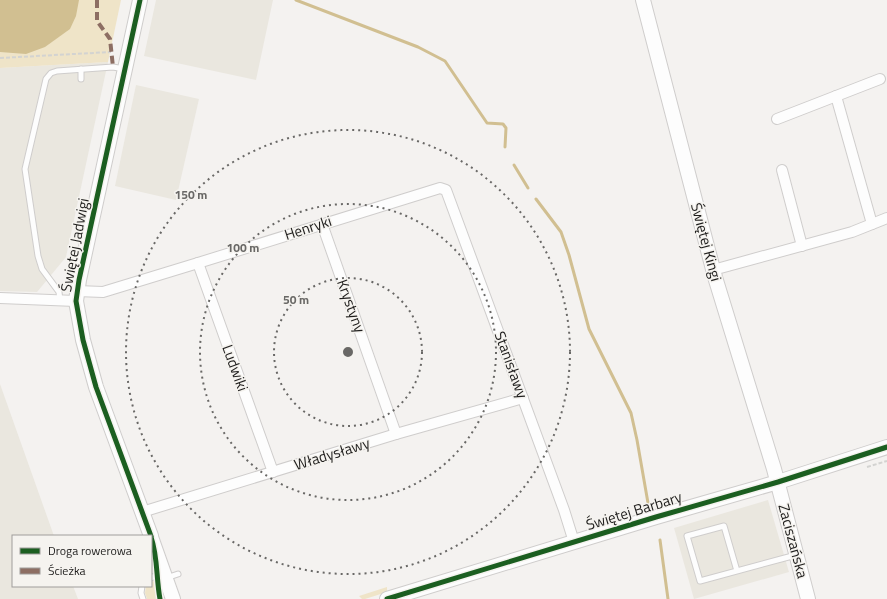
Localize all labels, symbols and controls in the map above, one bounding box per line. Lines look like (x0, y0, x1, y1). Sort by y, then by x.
text: 150 m (175, 185, 207, 204)
street label: Świętej Jadwigi (54, 196, 95, 294)
street label: Świętej Kingi (685, 200, 728, 284)
street label: Henryki (281, 209, 335, 246)
text: 100 m (227, 238, 259, 257)
street label: Krystyny (331, 276, 372, 336)
text: 50 m (283, 290, 309, 309)
street label: Stanisławy (489, 328, 534, 402)
street label: Ludwiki (216, 341, 255, 394)
centre of rings (341, 345, 355, 359)
street label: Władysławy (291, 431, 373, 476)
street label: Świętej Barbary (583, 485, 685, 536)
street label: Zaciszańska (772, 501, 815, 581)
legend (12, 535, 152, 587)
text: Droga rowerowa (48, 541, 132, 560)
text: Ścieżka (48, 561, 86, 580)

